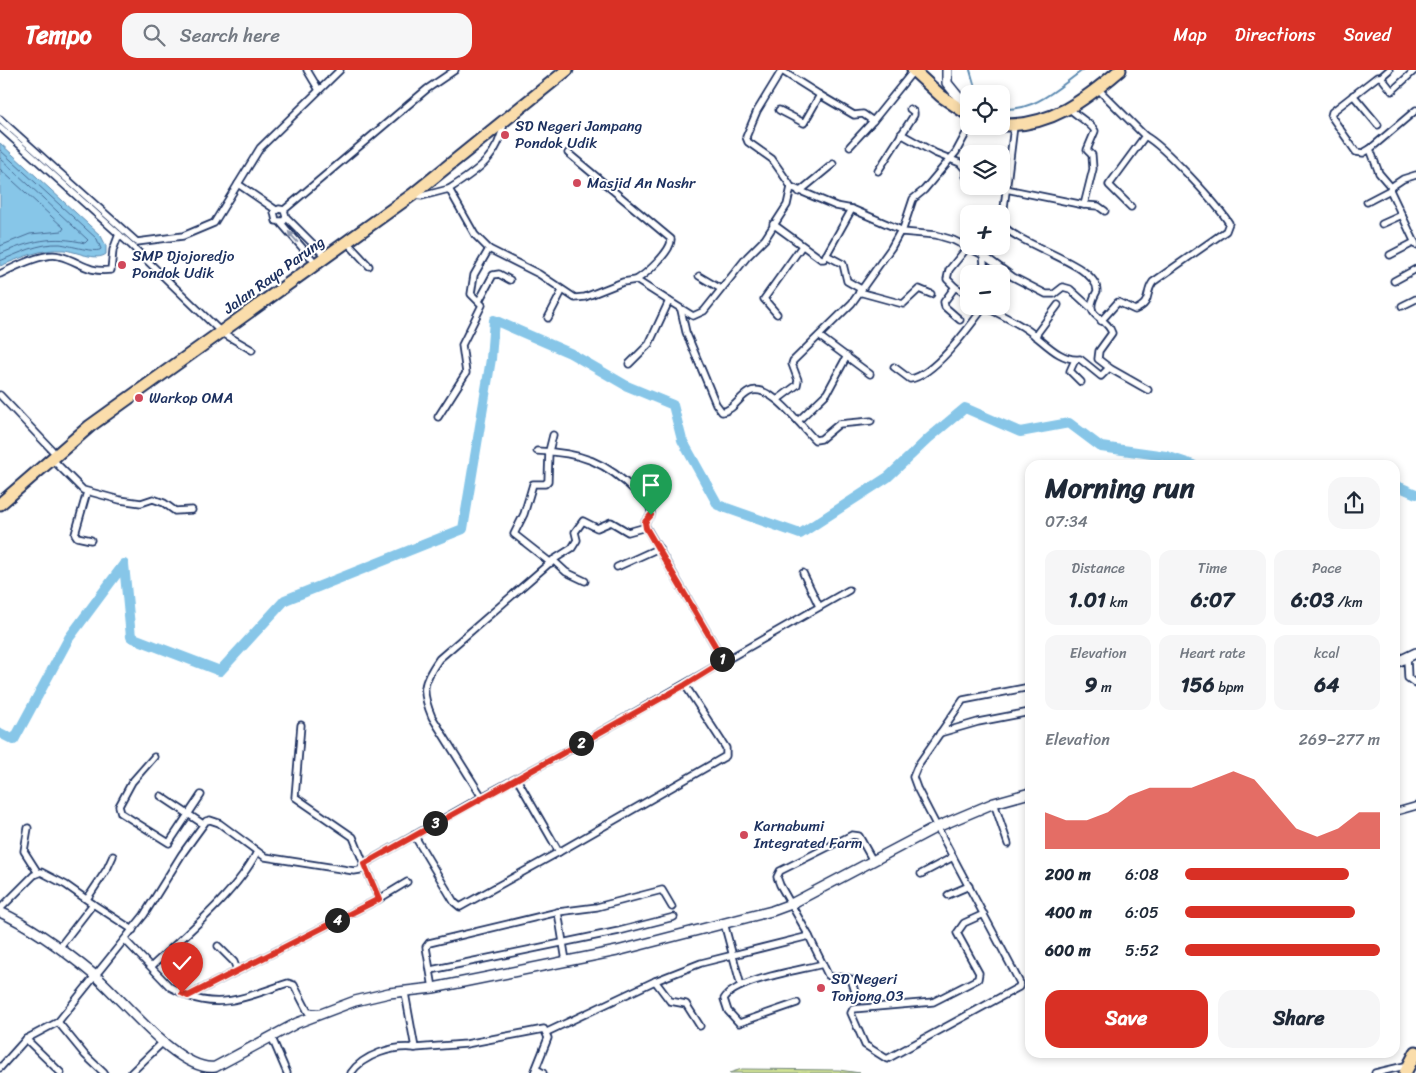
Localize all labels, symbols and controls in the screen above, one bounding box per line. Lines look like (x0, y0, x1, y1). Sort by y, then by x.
search box (122, 13, 472, 58)
text: Tempo (25, 14, 92, 56)
text: Search here (180, 19, 280, 52)
text: Map (1174, 19, 1207, 51)
text: Directions (1235, 19, 1316, 51)
text: Saved (1344, 19, 1391, 51)
icon: search (140, 21, 168, 49)
map controls (960, 85, 1010, 315)
button: locate (960, 85, 1010, 135)
place label: SD Negeri Jampang Pondok Udik (515, 113, 642, 156)
marker: SD Negeri Jampang Pondok Udik (499, 129, 511, 141)
button: layers (960, 145, 1010, 195)
place label: Masjid An Nashr (587, 170, 696, 196)
marker: Masjid An Nashr (571, 177, 583, 189)
button: + (960, 205, 1010, 255)
street label: Jalan Raya Parung (217, 229, 330, 321)
one-way arrow (288, 231, 299, 243)
place label: SMP Djojoredjo Pondok Udik (132, 243, 235, 286)
marker: SMP Djojoredjo Pondok Udik (116, 259, 128, 271)
button: − (960, 265, 1010, 315)
place label: Warkop OMA (149, 385, 233, 411)
marker: Warkop OMA (133, 392, 145, 404)
text: Morning run (1045, 463, 1195, 512)
pin (630, 464, 672, 515)
icon: arrive (637, 471, 665, 499)
button: share (1328, 477, 1380, 529)
text: 07:34 (1045, 507, 1088, 536)
text: Distance (1072, 556, 1125, 581)
text: Time (1198, 556, 1227, 581)
text: Pace (1312, 556, 1342, 581)
text: 1.01 (1068, 581, 1106, 619)
text: 6:07 (1191, 581, 1234, 619)
text: 6:03 (1291, 581, 1334, 619)
text: km (1106, 590, 1128, 615)
text: /km (1334, 590, 1363, 615)
text: Elevation (1070, 641, 1127, 666)
text: Heart rate (1180, 641, 1245, 666)
text: kcal (1314, 641, 1340, 666)
pin: 1 (710, 646, 734, 672)
text: 1 (719, 647, 726, 672)
text: 9 (1085, 666, 1097, 704)
text: 156 (1181, 666, 1215, 704)
text: 64 (1314, 666, 1339, 704)
text: m (1097, 675, 1112, 700)
text: bpm (1215, 675, 1244, 700)
text: Elevation (1045, 725, 1110, 754)
text: 269–277 m (1299, 725, 1380, 754)
pin: 2 (568, 730, 594, 756)
text: 2 (577, 731, 586, 756)
pin: 3 (422, 810, 448, 836)
text: 3 (432, 811, 439, 836)
place label: Karnabumi Integrated Farm (753, 813, 863, 856)
marker: Karnabumi Integrated Farm (738, 829, 750, 841)
text: 200 m (1045, 860, 1091, 889)
text: 6:08 (1125, 860, 1159, 889)
text: 400 m (1045, 898, 1092, 927)
text: 6:05 (1125, 898, 1159, 927)
pin: 4 (324, 908, 350, 932)
text: 4 (333, 908, 342, 933)
text: 600 m (1045, 936, 1091, 965)
text: 5:52 (1125, 936, 1159, 965)
pin (161, 942, 203, 993)
icon: check (168, 949, 196, 977)
place label: SD Negeri Tonjong 03 (831, 966, 904, 1009)
marker: SD Negeri Tonjong 03 (815, 982, 827, 994)
button: Save (1045, 990, 1208, 1048)
button: Share (1218, 990, 1380, 1048)

